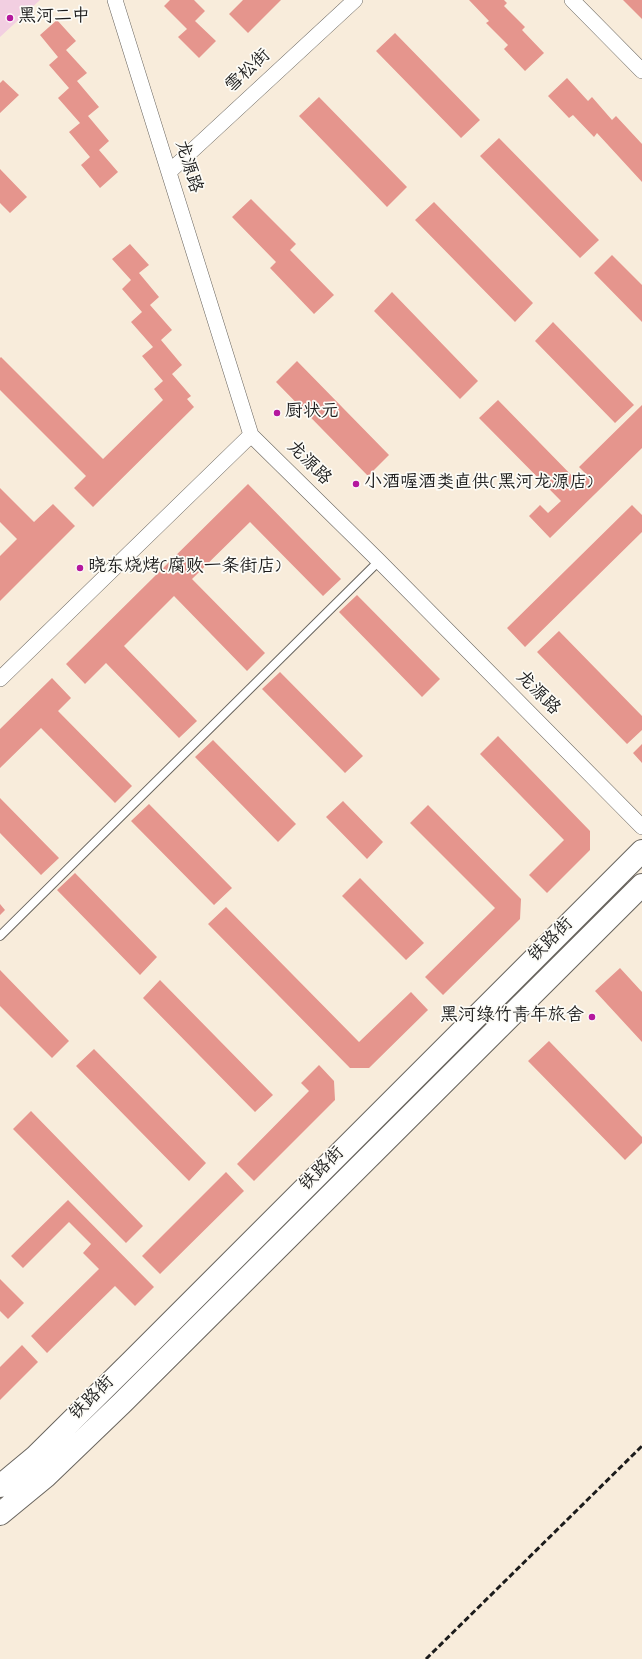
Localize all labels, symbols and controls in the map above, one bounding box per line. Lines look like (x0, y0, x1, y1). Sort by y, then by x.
place label: 黑河二中 (18, 7, 90, 29)
marker: 黑河二中 (5, 13, 15, 23)
street label: 雪松街 (222, 46, 276, 98)
street label: 龙源路 (169, 138, 205, 196)
place label: 厨状元 (285, 402, 339, 424)
marker: 厨状元 (272, 408, 282, 418)
street label: 龙源路 (281, 437, 335, 491)
place label: 小酒喔酒类直供(黑河龙源店) (364, 473, 593, 495)
marker: 小酒喔酒类直供(黑河龙源店) (351, 479, 361, 489)
place label: 晓东烧烤(腐败一条街店) (88, 557, 281, 579)
marker: 晓东烧烤(腐败一条街店) (75, 563, 85, 573)
street label: 龙源路 (510, 667, 564, 721)
street label: 铁路街 (525, 914, 579, 968)
place label: 黑河绿竹青年旅舍 (440, 1006, 584, 1028)
marker: 黑河绿竹青年旅舍 (587, 1012, 597, 1022)
street label: 铁路街 (296, 1143, 350, 1197)
street label: 铁路街 (66, 1372, 120, 1426)

